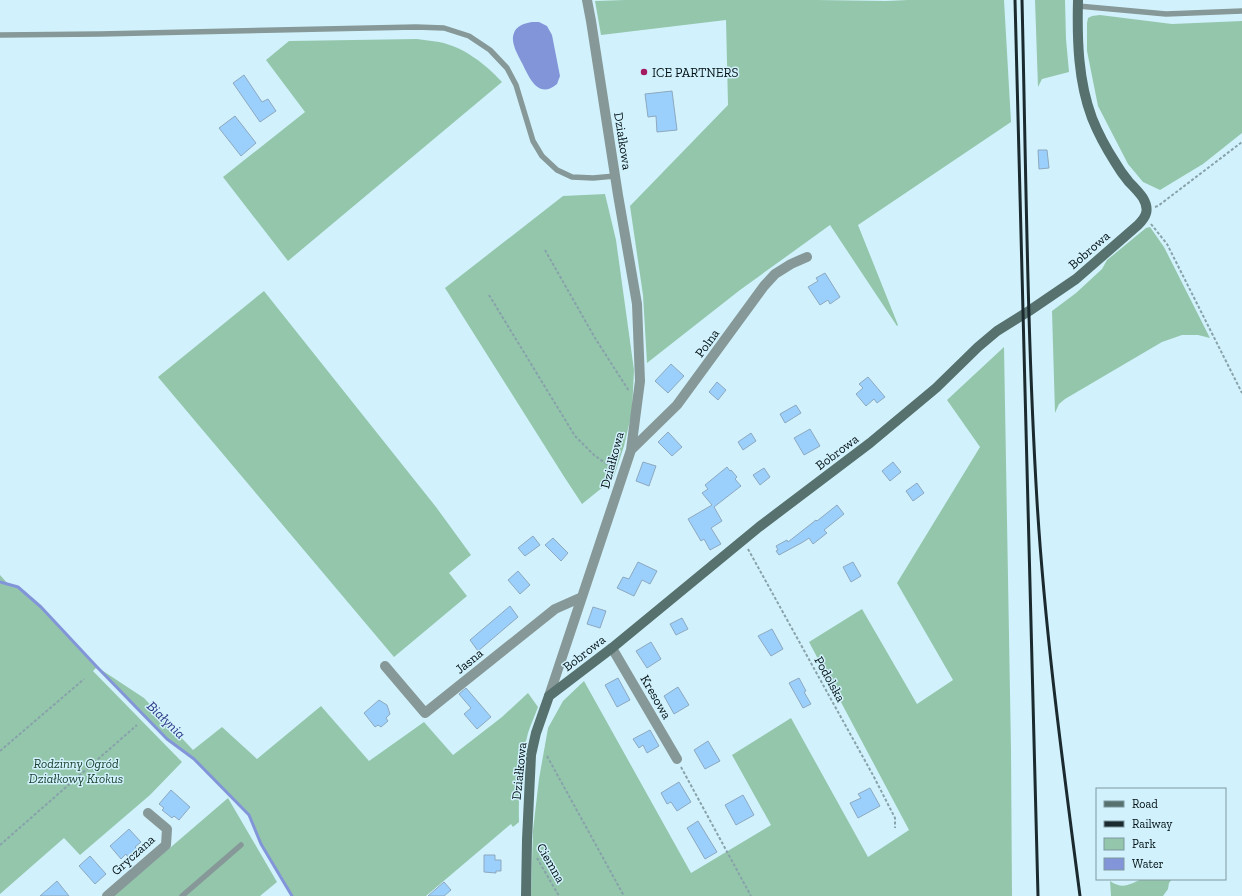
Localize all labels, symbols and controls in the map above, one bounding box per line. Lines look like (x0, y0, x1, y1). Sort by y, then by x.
place label: ICE PARTNERS (652, 65, 739, 80)
marker: ICE PARTNERS (639, 67, 649, 77)
street label: Działkowa (611, 111, 635, 172)
street label: Bobrowa (1065, 228, 1113, 272)
street label: Polna (692, 325, 723, 360)
street label: Działkowa (597, 429, 627, 490)
street label: Bobrowa (813, 431, 862, 473)
street label: Bobrowa (560, 631, 609, 674)
street label: Jasna (452, 645, 486, 677)
street label: Podolska (811, 654, 849, 705)
street label: Kresowa (637, 672, 675, 722)
water label: Białynia (143, 698, 189, 742)
street label: Działkowa (509, 741, 530, 801)
park label: Rodzinny Ogród Działkowy Krokus (29, 756, 123, 786)
legend (1096, 788, 1226, 880)
text: Road (1132, 797, 1158, 811)
text: Railway (1132, 817, 1173, 831)
street label: Gryczana (108, 831, 158, 878)
text: Park (1132, 837, 1157, 851)
street label: Ciemna (534, 841, 569, 886)
text: Water (1132, 857, 1164, 871)

